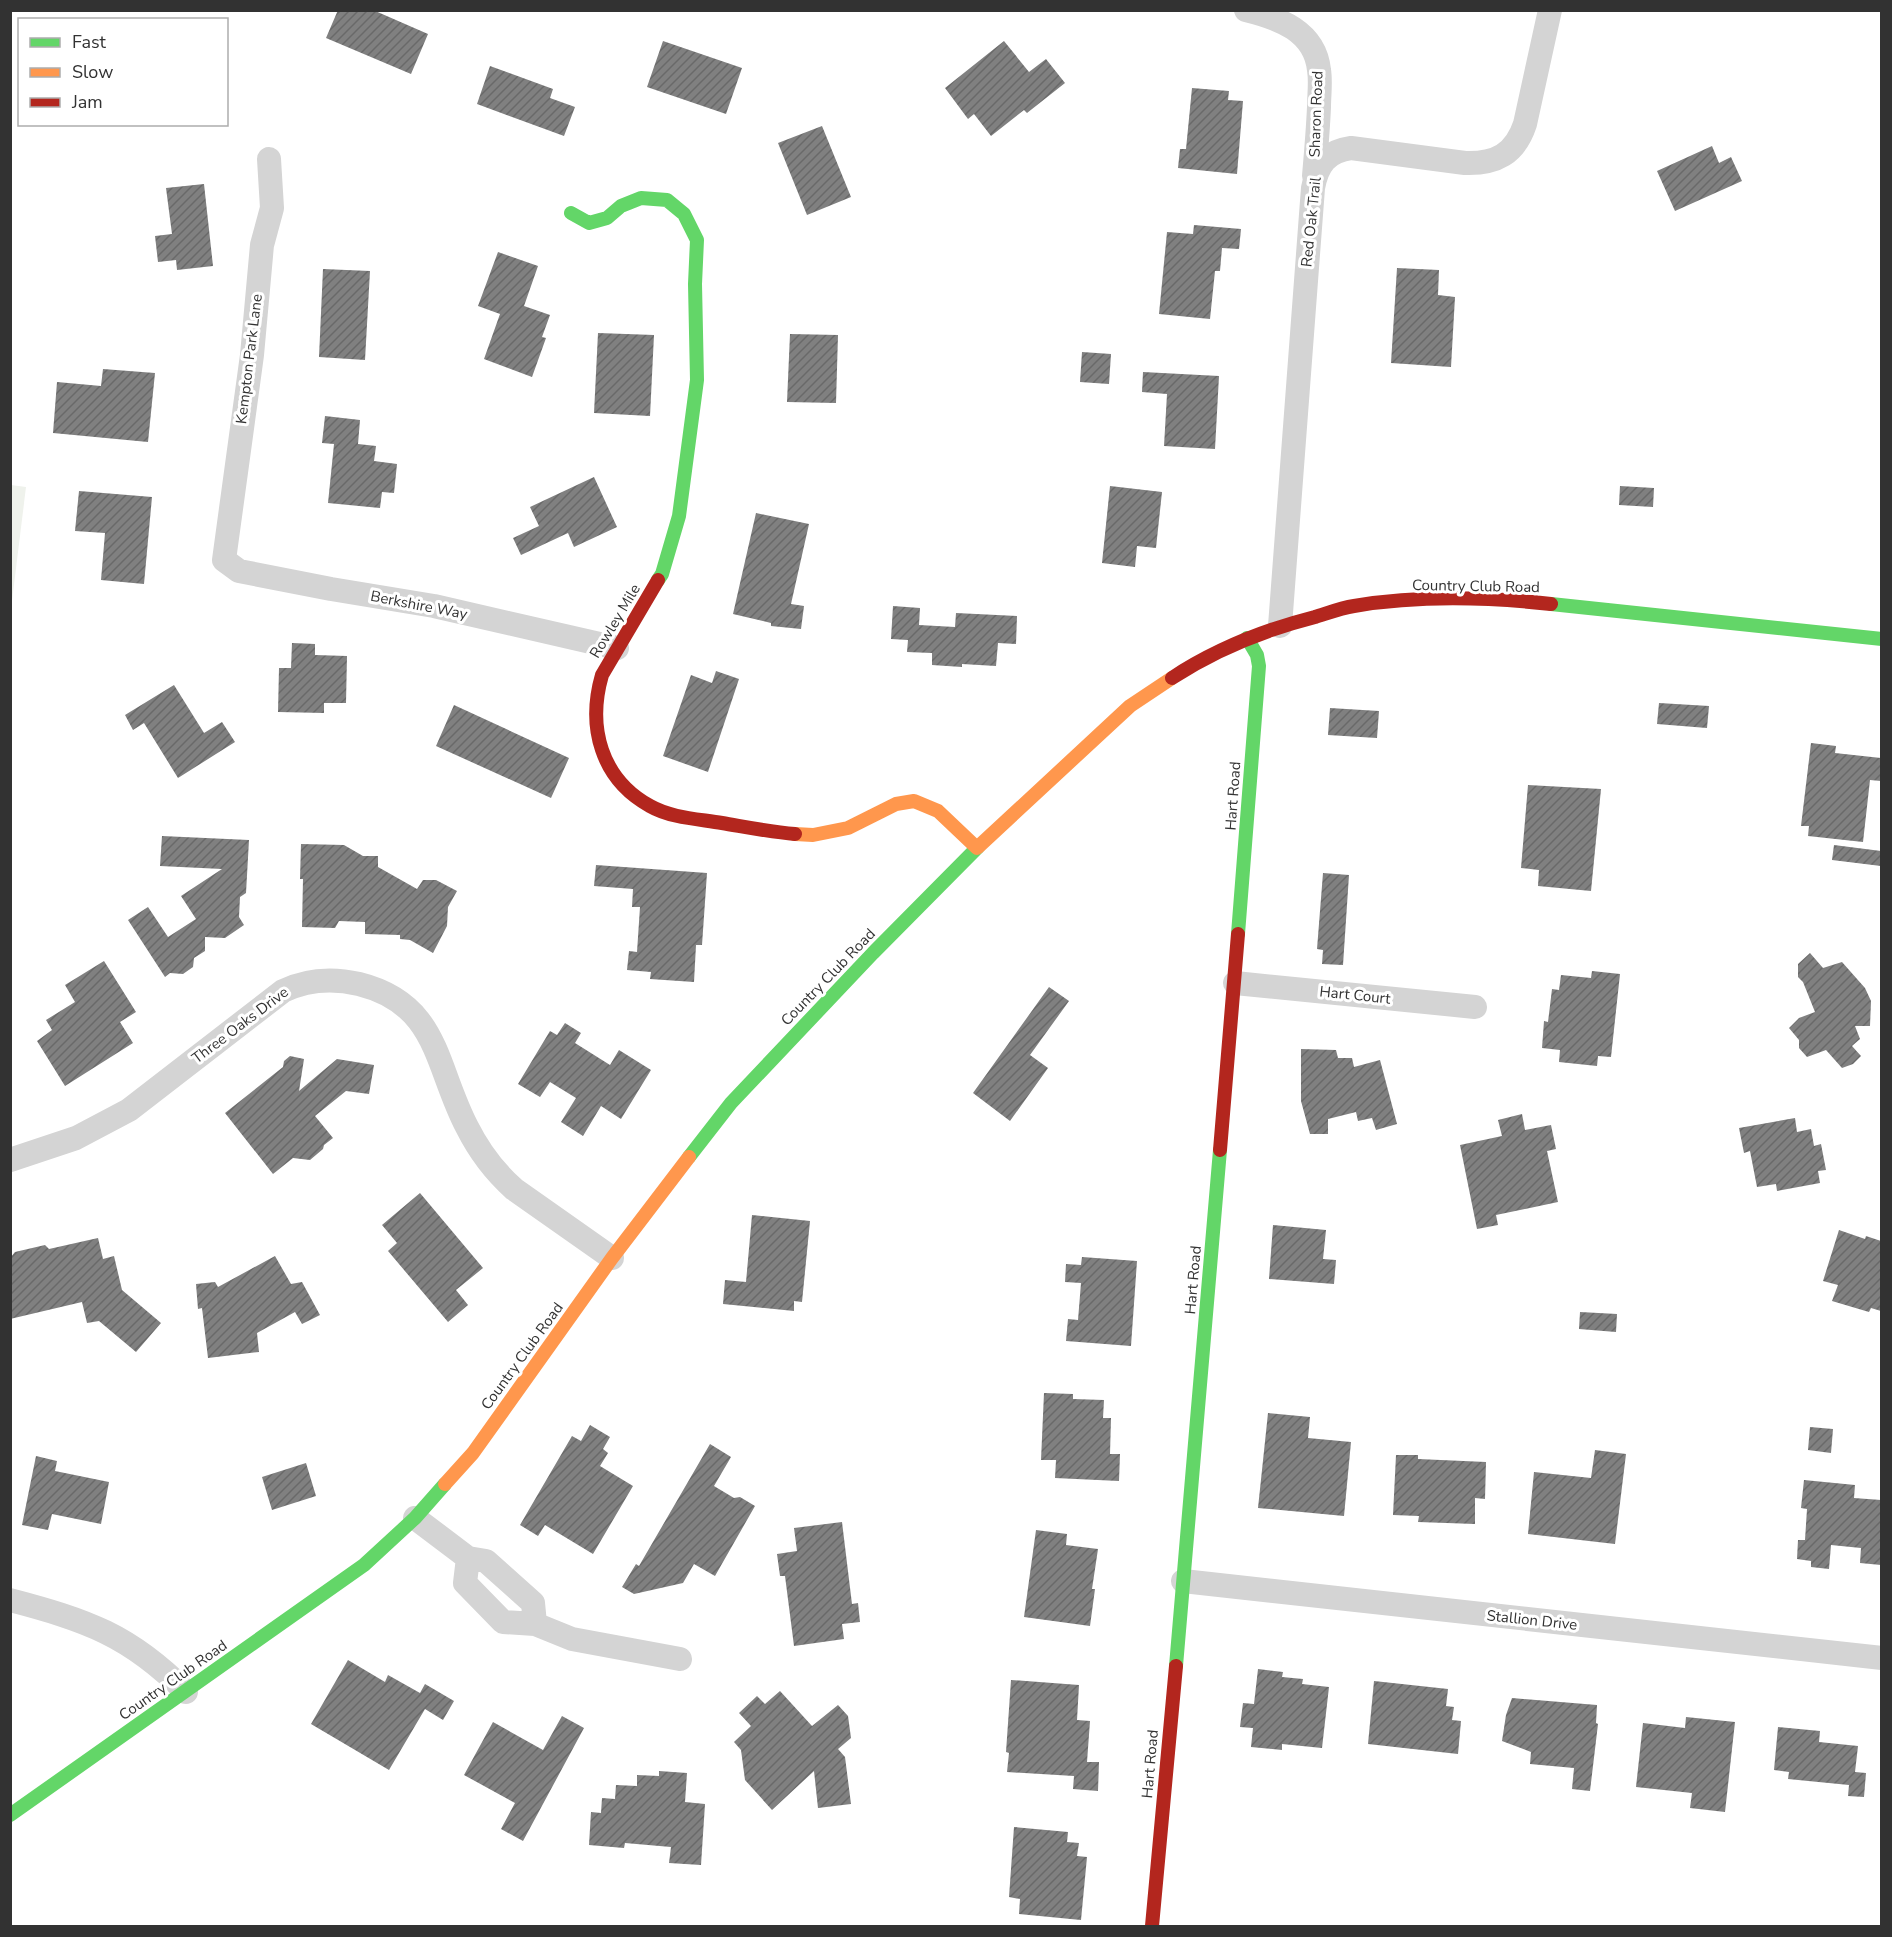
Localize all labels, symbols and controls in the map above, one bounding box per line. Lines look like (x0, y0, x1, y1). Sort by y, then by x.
legend (18, 18, 228, 126)
text: Fast (72, 30, 107, 54)
text: Slow (72, 60, 113, 84)
street label: Sharon Road (1304, 70, 1328, 158)
text: Jam (71, 90, 103, 114)
street label: Red Oak Trail (1296, 175, 1326, 268)
street label: Kempton Park Lane (231, 293, 267, 425)
street label: Country Club Road (1412, 575, 1540, 597)
street label: Rowley Mile (585, 580, 645, 662)
street label: Berkshire Way (369, 586, 469, 624)
street label: Hart Road (1221, 761, 1245, 831)
street label: Country Club Road (776, 924, 880, 1030)
street label: Hart Court (1318, 981, 1392, 1009)
street label: Three Oaks Drive (188, 982, 292, 1068)
street label: Hart Road (1180, 1245, 1206, 1315)
street label: Country Club Road (476, 1298, 568, 1414)
street label: Stallion Drive (1486, 1605, 1578, 1635)
street label: Country Club Road (115, 1635, 231, 1725)
street label: Hart Road (1137, 1729, 1163, 1799)

